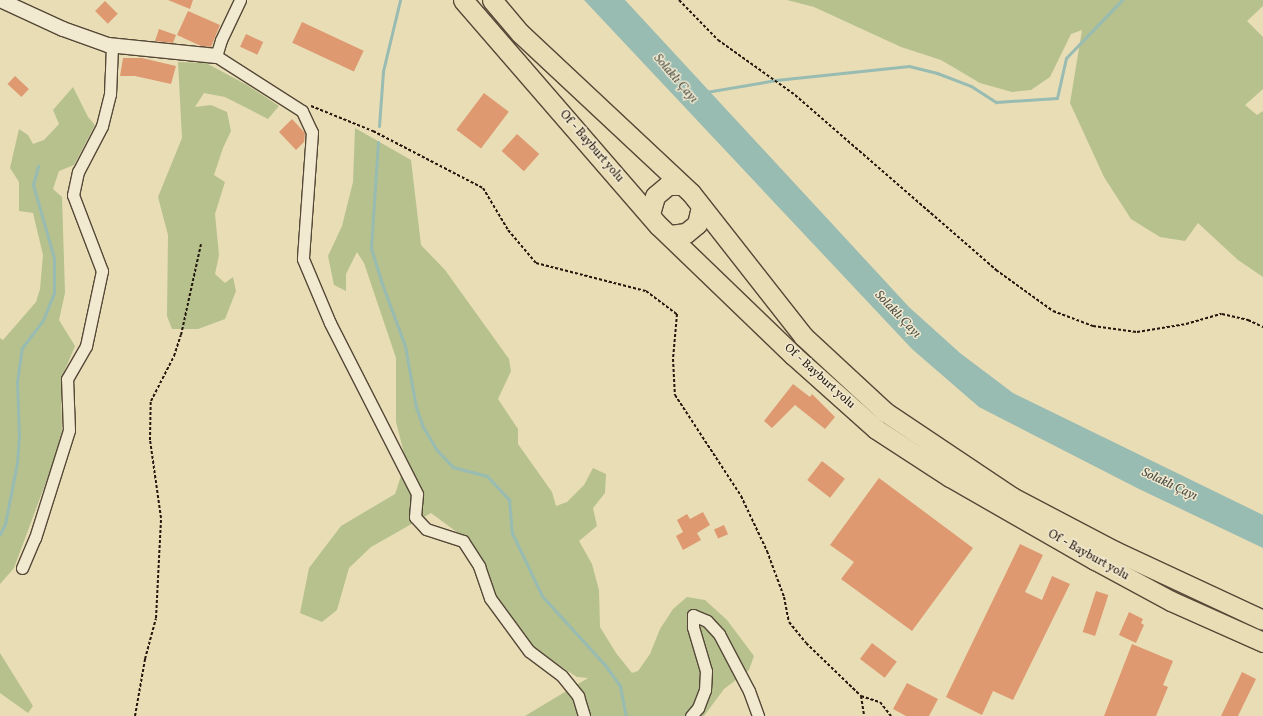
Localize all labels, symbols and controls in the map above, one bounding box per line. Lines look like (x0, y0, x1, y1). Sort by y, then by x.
water label: Solaklı Çayı (650, 51, 700, 107)
street label: Of - Bayburt yolu (556, 108, 626, 186)
water label: Solaklı Çayı (871, 288, 923, 342)
street label: Of - Bayburt yolu (781, 341, 857, 413)
water label: Solaklı Çayı (1139, 465, 1199, 505)
street label: Of - Bayburt yolu (1045, 528, 1131, 584)

